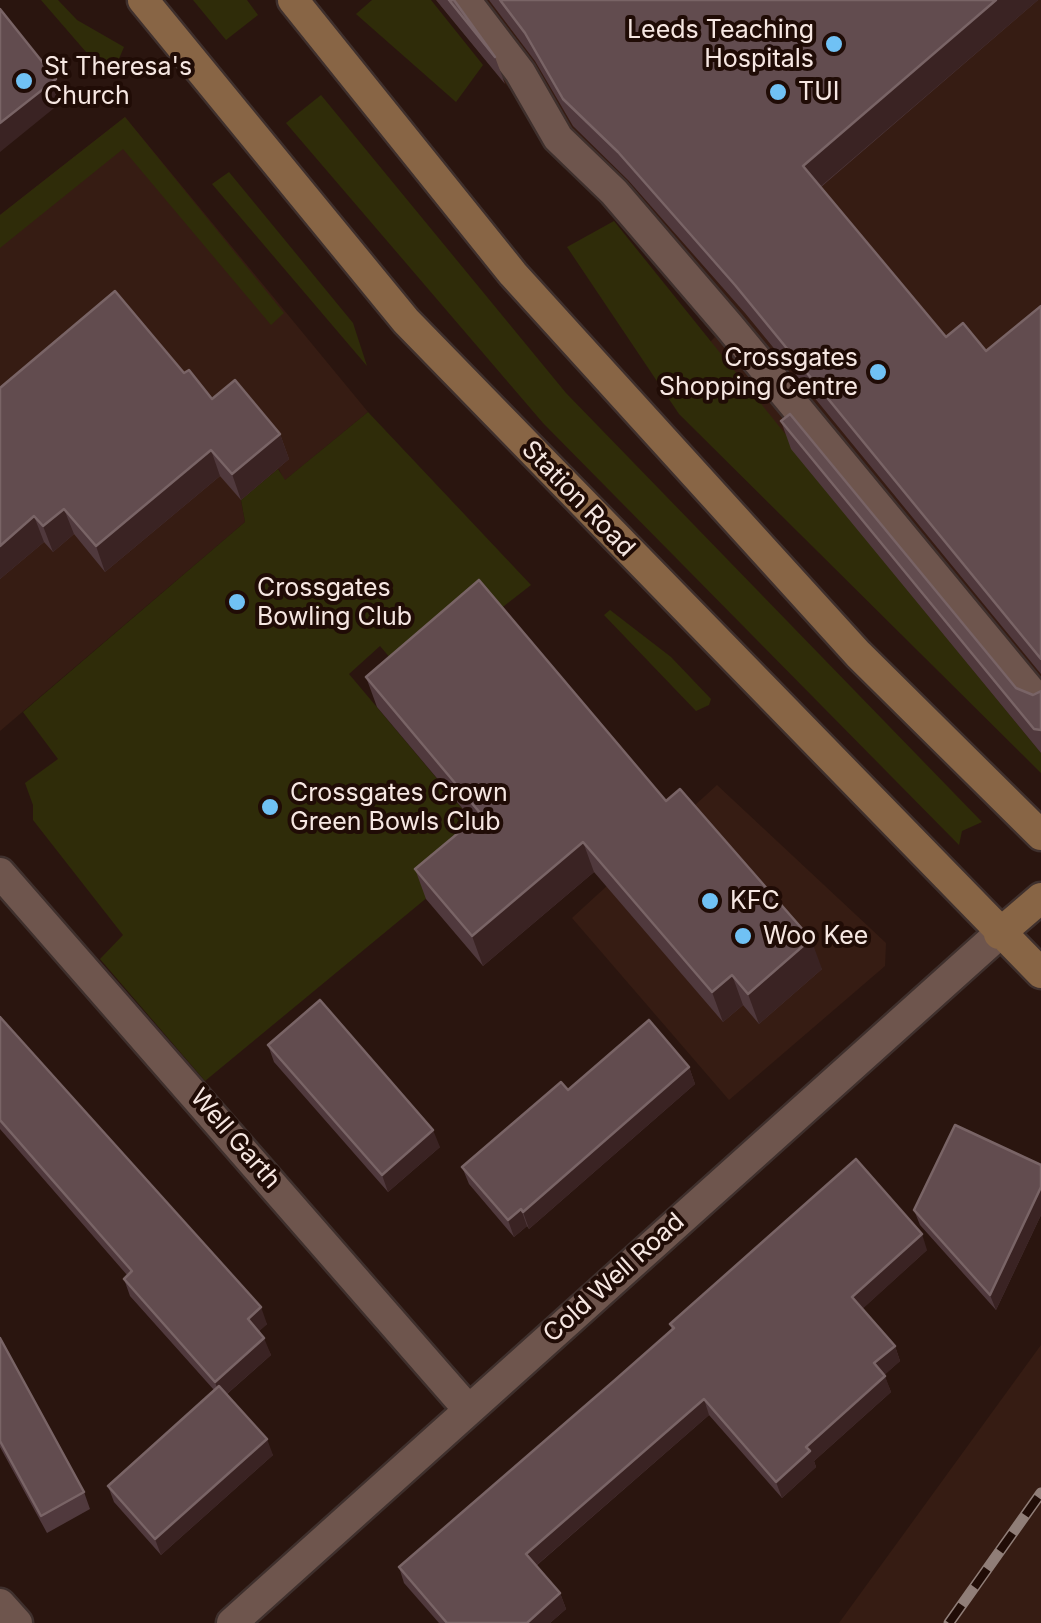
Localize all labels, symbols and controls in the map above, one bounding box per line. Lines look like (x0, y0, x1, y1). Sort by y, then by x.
place label: Leeds Teaching Hospitals (627, 15, 814, 74)
marker: Leeds Teaching Hospitals (823, 33, 845, 55)
place label: St Theresa's Church (44, 52, 192, 111)
marker: St Theresa's Church (13, 70, 35, 92)
place label: TUI (798, 77, 839, 107)
marker: TUI (767, 81, 789, 103)
place label: Crossgates Shopping Centre (659, 343, 858, 402)
marker: Crossgates Shopping Centre (867, 361, 889, 383)
street label: Station Road (515, 435, 641, 563)
place label: Crossgates Bowling Club (257, 573, 412, 632)
marker: Crossgates Bowling Club (226, 591, 248, 613)
place label: Crossgates Crown Green Bowls Club (290, 778, 508, 837)
marker: Crossgates Crown Green Bowls Club (259, 796, 281, 818)
place label: KFC (730, 886, 780, 916)
marker: KFC (699, 890, 721, 912)
place label: Woo Kee (763, 921, 868, 951)
marker: Woo Kee (732, 925, 754, 947)
street label: Well Garth (183, 1083, 287, 1195)
street label: Cold Well Road (537, 1207, 691, 1349)

